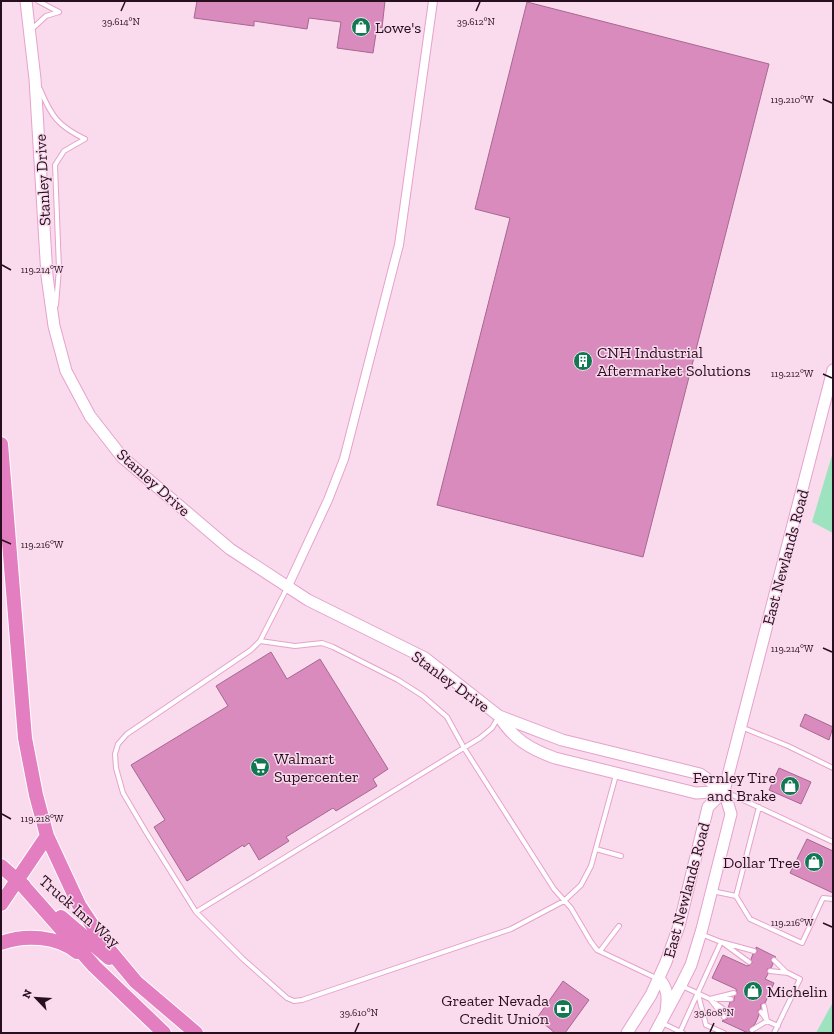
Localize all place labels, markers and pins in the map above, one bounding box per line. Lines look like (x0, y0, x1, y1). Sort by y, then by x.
shop icon: Lowe's (350, 16, 372, 38)
place label: Lowe's (375, 18, 421, 37)
place label: CNH Industrial Aftermarket Solutions (597, 343, 751, 380)
building icon: CNH Industrial Aftermarket Solutions (572, 350, 594, 372)
place label: Walmart Supercenter (274, 749, 359, 786)
supermarket icon: Walmart Supercenter (249, 756, 271, 778)
place label: Fernley Tire and Brake (693, 768, 776, 805)
shop icon: Fernley Tire and Brake (779, 775, 801, 797)
shop icon: Dollar Tree (803, 851, 825, 873)
place label: Dollar Tree (723, 853, 800, 872)
shop icon: Michelin (742, 980, 764, 1002)
place label: Michelin (767, 982, 828, 1001)
place label: Greater Nevada Credit Union (441, 991, 550, 1028)
bank icon: Greater Nevada Credit Union (552, 998, 574, 1020)

